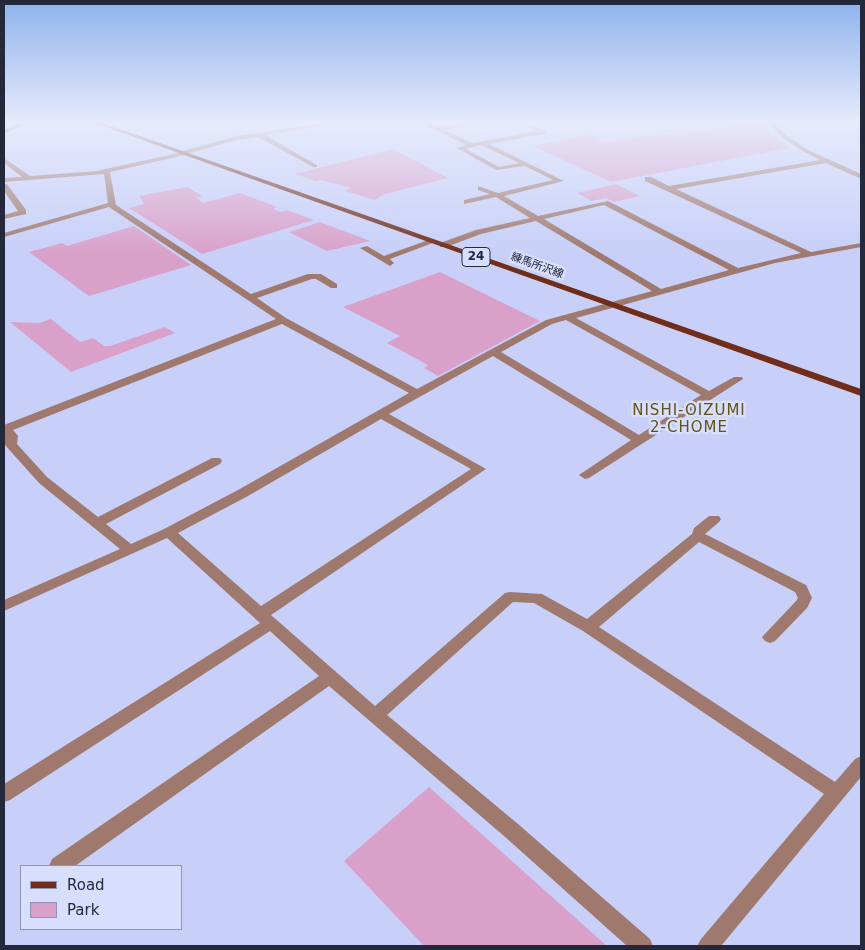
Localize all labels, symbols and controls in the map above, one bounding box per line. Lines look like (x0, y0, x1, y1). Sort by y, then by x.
road number: 24 (462, 248, 490, 266)
street label: 練馬所沢線 (509, 250, 565, 282)
district label: NISHI-OIZUMI 2-CHOME (631, 402, 747, 437)
legend (20, 865, 182, 930)
text: Road (67, 876, 105, 894)
text: Park (67, 901, 99, 919)

